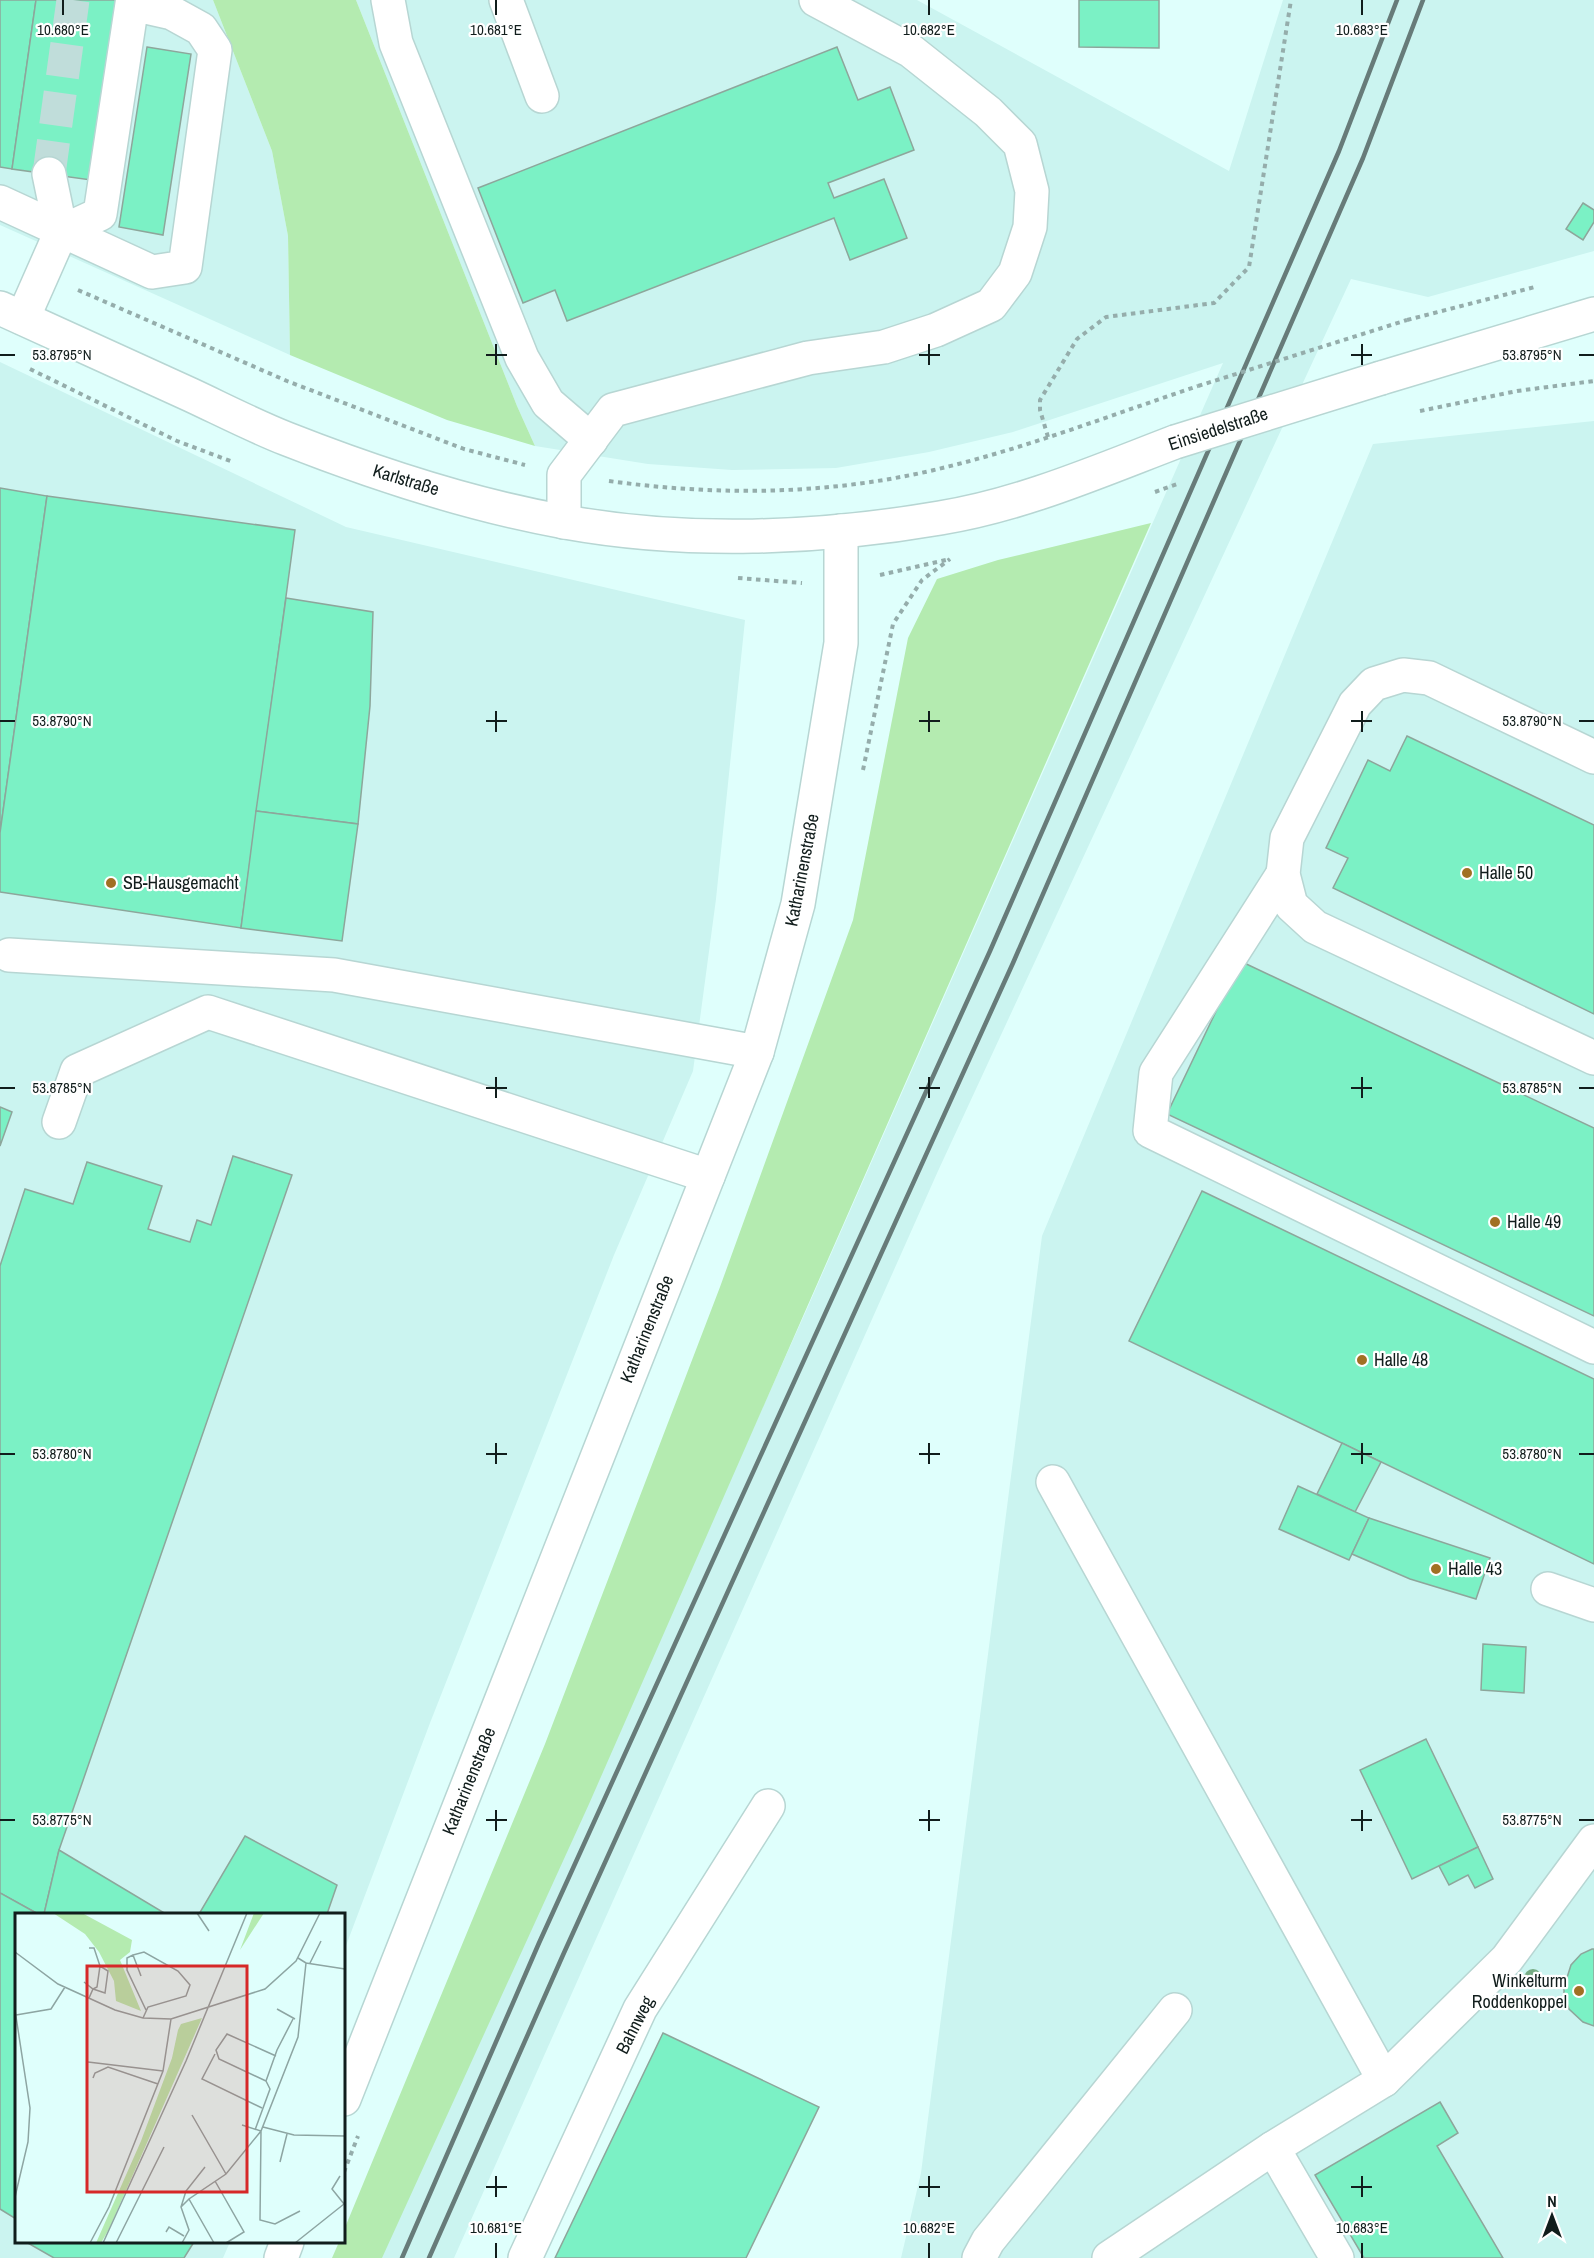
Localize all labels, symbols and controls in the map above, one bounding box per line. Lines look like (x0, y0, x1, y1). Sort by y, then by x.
text: 10.680°E (37, 19, 89, 40)
text: 10.681°E (470, 19, 522, 40)
text: 10.682°E (903, 19, 955, 40)
text: 10.683°E (1336, 19, 1388, 40)
text: 53.8795°N (32, 344, 92, 365)
text: 53.8795°N (1502, 344, 1562, 365)
street label: Einsiedelstraße (1165, 401, 1271, 456)
street label: Karlstraße (370, 458, 442, 501)
text: 53.8790°N (32, 710, 92, 731)
text: 53.8790°N (1502, 710, 1562, 731)
street label: Katharinenstraße (778, 812, 825, 928)
place label: Halle 50 (1479, 860, 1533, 885)
marker: Halle 50 (1460, 866, 1474, 880)
place label: SB-Hausgemacht (123, 870, 239, 895)
marker: SB-Hausgemacht (104, 876, 118, 890)
text: 53.8785°N (32, 1077, 92, 1098)
text: 53.8785°N (1502, 1077, 1562, 1098)
place label: Halle 49 (1507, 1209, 1561, 1234)
marker: Halle 49 (1488, 1215, 1502, 1229)
street label: Katharinenstraße (614, 1271, 679, 1386)
place label: Halle 48 (1374, 1347, 1428, 1372)
marker: Halle 48 (1355, 1353, 1369, 1367)
text: 53.8780°N (32, 1443, 92, 1464)
text: 53.8780°N (1502, 1443, 1562, 1464)
place label: Halle 43 (1448, 1556, 1502, 1581)
marker: Halle 43 (1429, 1562, 1443, 1576)
street label: Katharinenstraße (436, 1723, 501, 1838)
text: 53.8775°N (32, 1809, 92, 1830)
text: 53.8775°N (1502, 1809, 1562, 1830)
inset map (15, 1913, 345, 2243)
place label: Winkelturm Roddenkoppel (1472, 1968, 1567, 2014)
marker: Winkelturm Roddenkoppel (1572, 1984, 1586, 1998)
street label: Bahnweg (609, 1991, 660, 2058)
north arrow (1522, 2186, 1582, 2246)
text: N (1547, 2190, 1557, 2212)
text: 10.681°E (470, 2217, 522, 2238)
text: 10.682°E (903, 2217, 955, 2238)
text: 10.683°E (1336, 2217, 1388, 2238)

